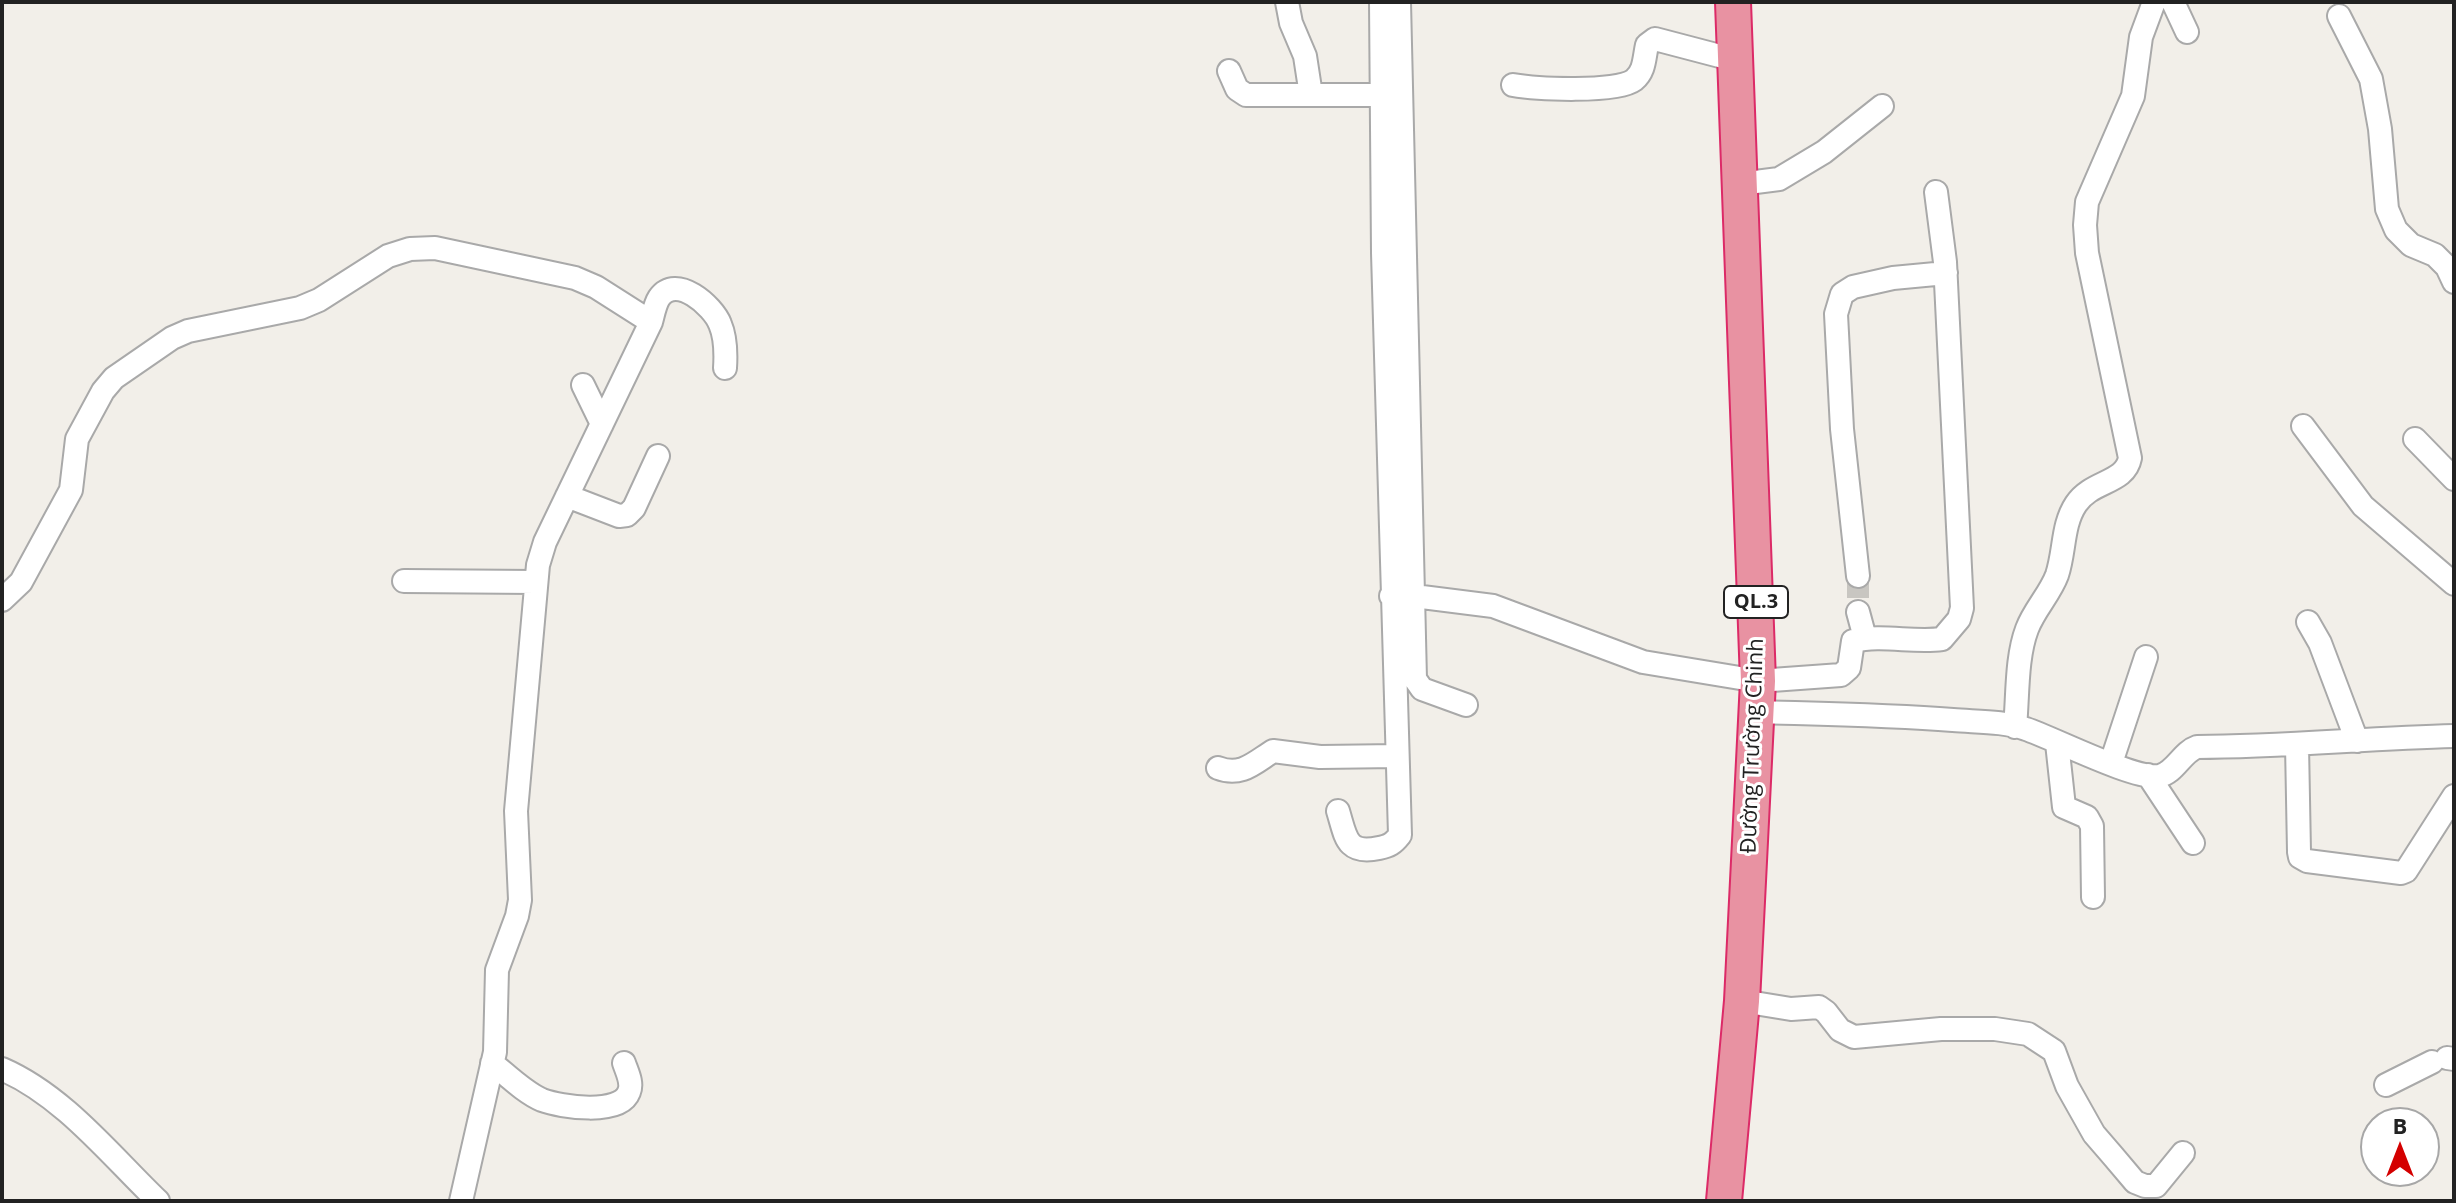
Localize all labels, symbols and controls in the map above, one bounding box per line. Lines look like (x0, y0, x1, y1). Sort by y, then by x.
road number: QL.3 (1724, 586, 1788, 618)
street label: Đường Trường Chinh (1736, 638, 1770, 854)
north arrow (2360, 1107, 2440, 1187)
text: B (2393, 1110, 2407, 1140)

